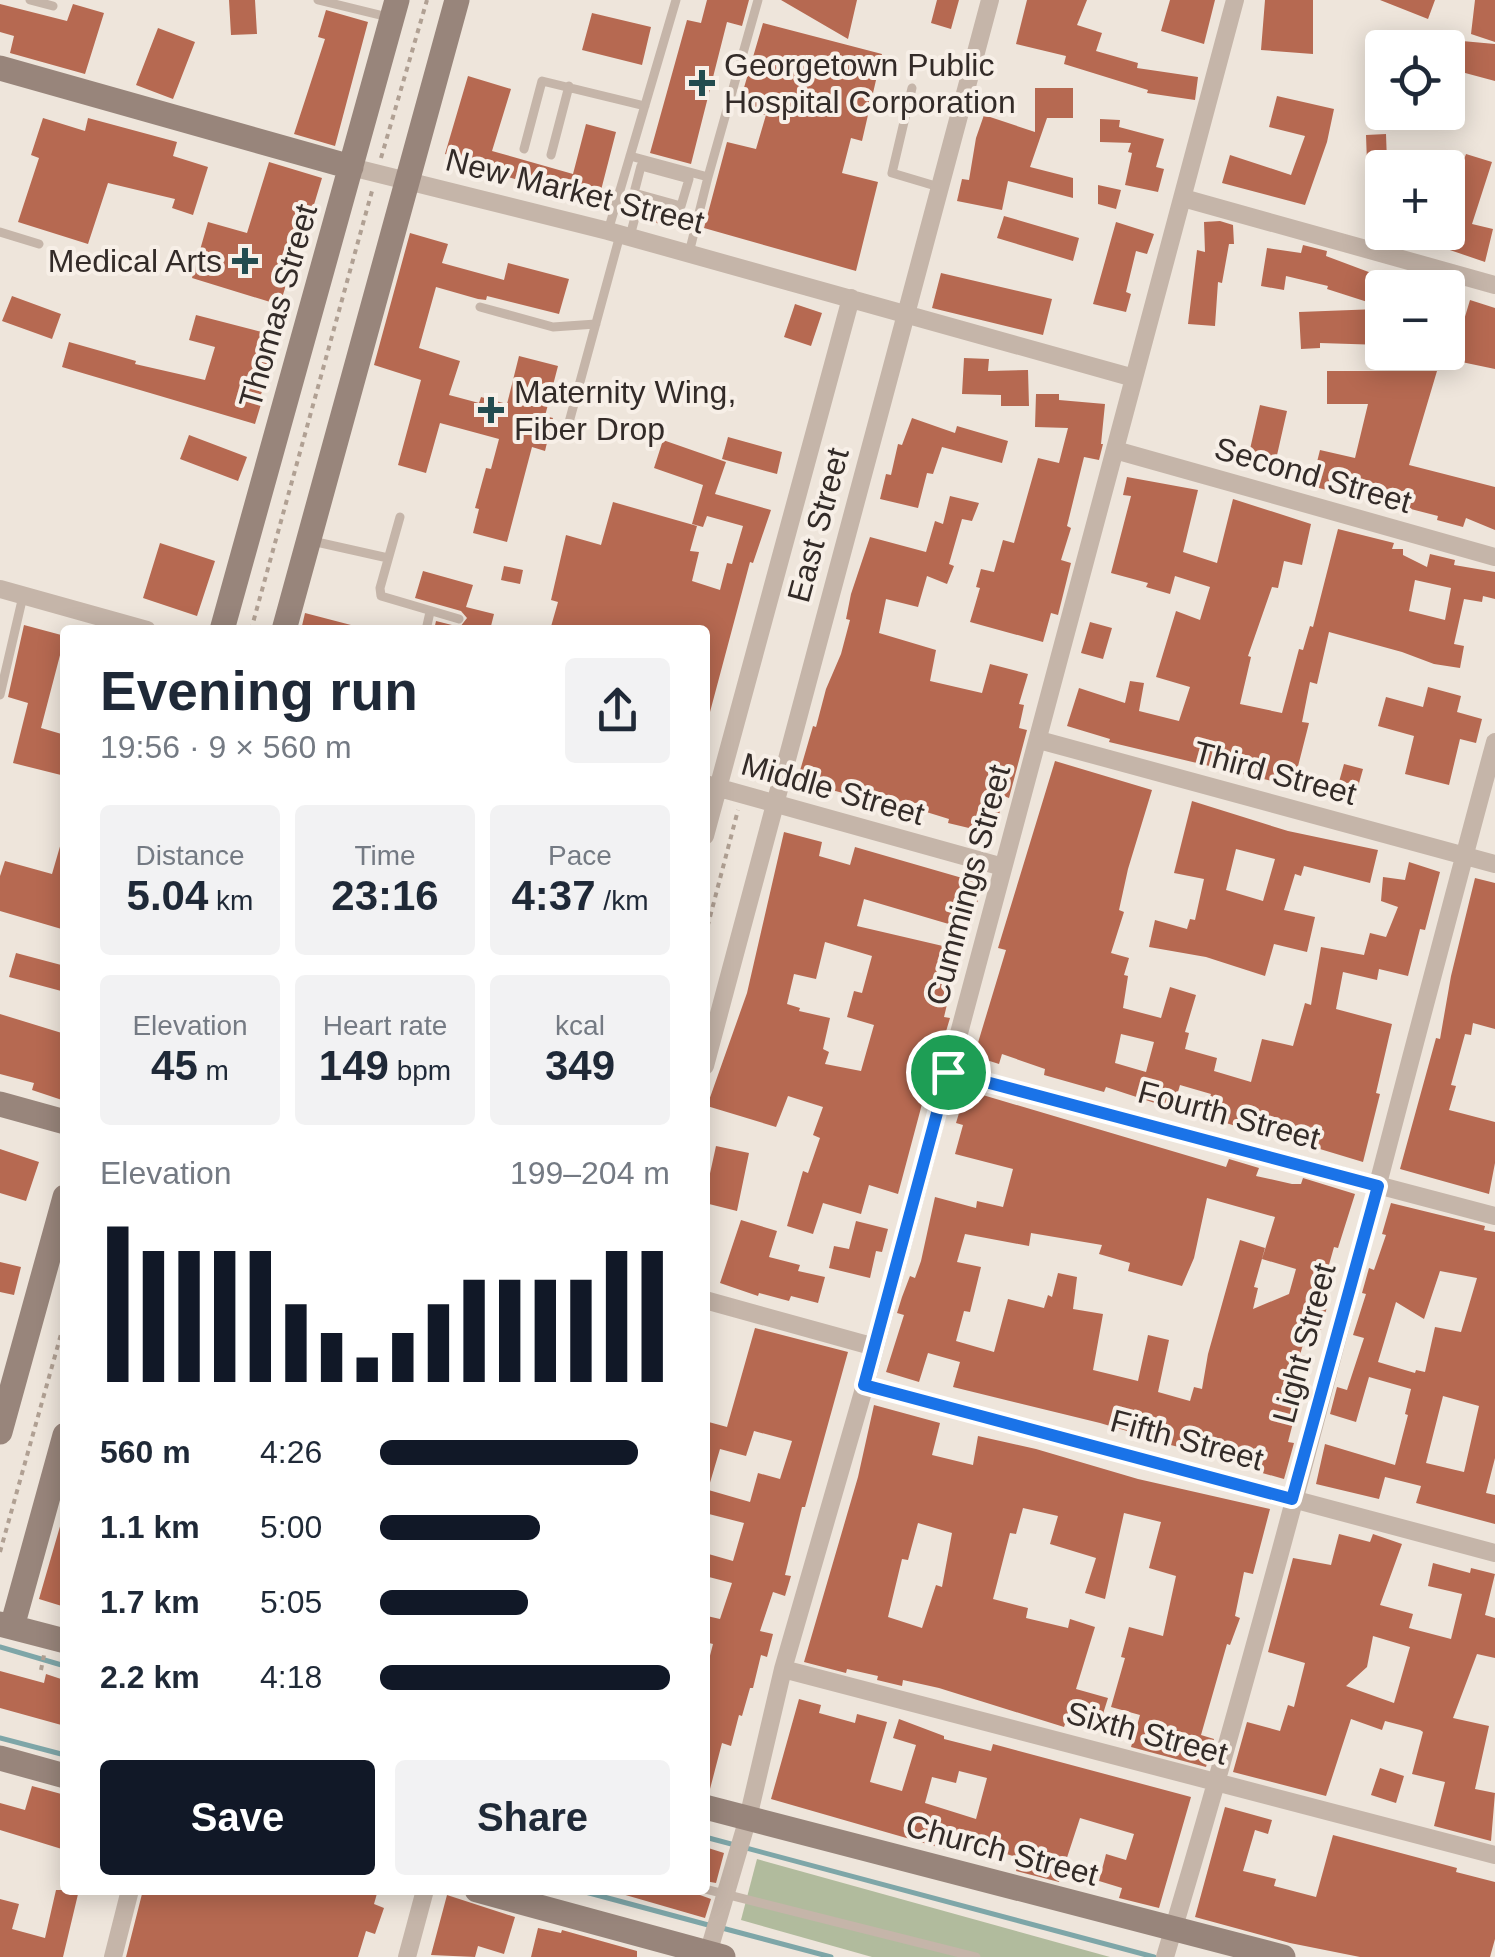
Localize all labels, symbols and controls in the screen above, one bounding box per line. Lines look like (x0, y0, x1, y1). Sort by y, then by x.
map controls (1365, 30, 1465, 370)
button: locate (1365, 30, 1465, 130)
place label: Georgetown Public Hospital Corporation (724, 47, 1016, 120)
marker: Georgetown Public Hospital Corporation (689, 70, 715, 96)
street label: New Market Street (442, 141, 708, 241)
button: + (1365, 150, 1465, 250)
street label: Thomas Street (232, 200, 324, 412)
place label: Medical Arts (48, 243, 222, 279)
marker: Medical Arts (232, 248, 258, 274)
button: − (1365, 270, 1465, 370)
place label: Maternity Wing, Fiber Drop (514, 374, 736, 447)
marker: Maternity Wing, Fiber Drop (478, 397, 504, 423)
street label: Second Street (1211, 430, 1416, 520)
street label: East Street (780, 444, 856, 606)
button: share (565, 658, 670, 763)
text: Evening run (100, 660, 418, 722)
text: 19:56 · 9 × 560 m (100, 729, 352, 765)
street label: Third Street (1190, 734, 1361, 812)
street label: Middle Street (737, 746, 929, 832)
street label: Cummings Street (919, 761, 1017, 1009)
text: Distance (136, 840, 244, 871)
text: Time (354, 840, 416, 871)
text: Pace (548, 840, 612, 871)
text: 5.04 (127, 872, 208, 919)
text: 23:16 (331, 872, 439, 919)
text: 4:37 (512, 872, 596, 919)
text: km (208, 885, 253, 916)
text: /km (596, 885, 648, 916)
text: Elevation (132, 1010, 248, 1041)
text: Heart rate (323, 1010, 447, 1041)
text: kcal (555, 1010, 605, 1041)
pin (906, 1030, 991, 1115)
text: 45 (151, 1042, 198, 1089)
text: 149 (319, 1042, 389, 1089)
text: 349 (545, 1042, 615, 1089)
icon: arrive (921, 1045, 976, 1100)
text: m (198, 1055, 229, 1086)
text: bpm (389, 1055, 451, 1086)
street label: Fourth Street (1134, 1073, 1324, 1157)
text: Elevation (100, 1155, 232, 1191)
text: 199–204 m (510, 1155, 670, 1191)
street label: Light Street (1265, 1259, 1343, 1427)
street label: Fifth Street (1107, 1402, 1267, 1478)
text: 560 m (100, 1434, 191, 1470)
text: 4:26 (260, 1434, 322, 1470)
text: 1.1 km (100, 1509, 200, 1545)
text: 5:00 (260, 1509, 322, 1545)
text: 1.7 km (100, 1584, 200, 1620)
text: 5:05 (260, 1584, 322, 1620)
text: 2.2 km (100, 1659, 200, 1695)
text: 4:18 (260, 1659, 322, 1695)
street label: Sixth Street (1062, 1694, 1232, 1772)
button: Save (100, 1760, 375, 1875)
button: Share (395, 1760, 670, 1875)
street label: Church Street (902, 1807, 1102, 1893)

